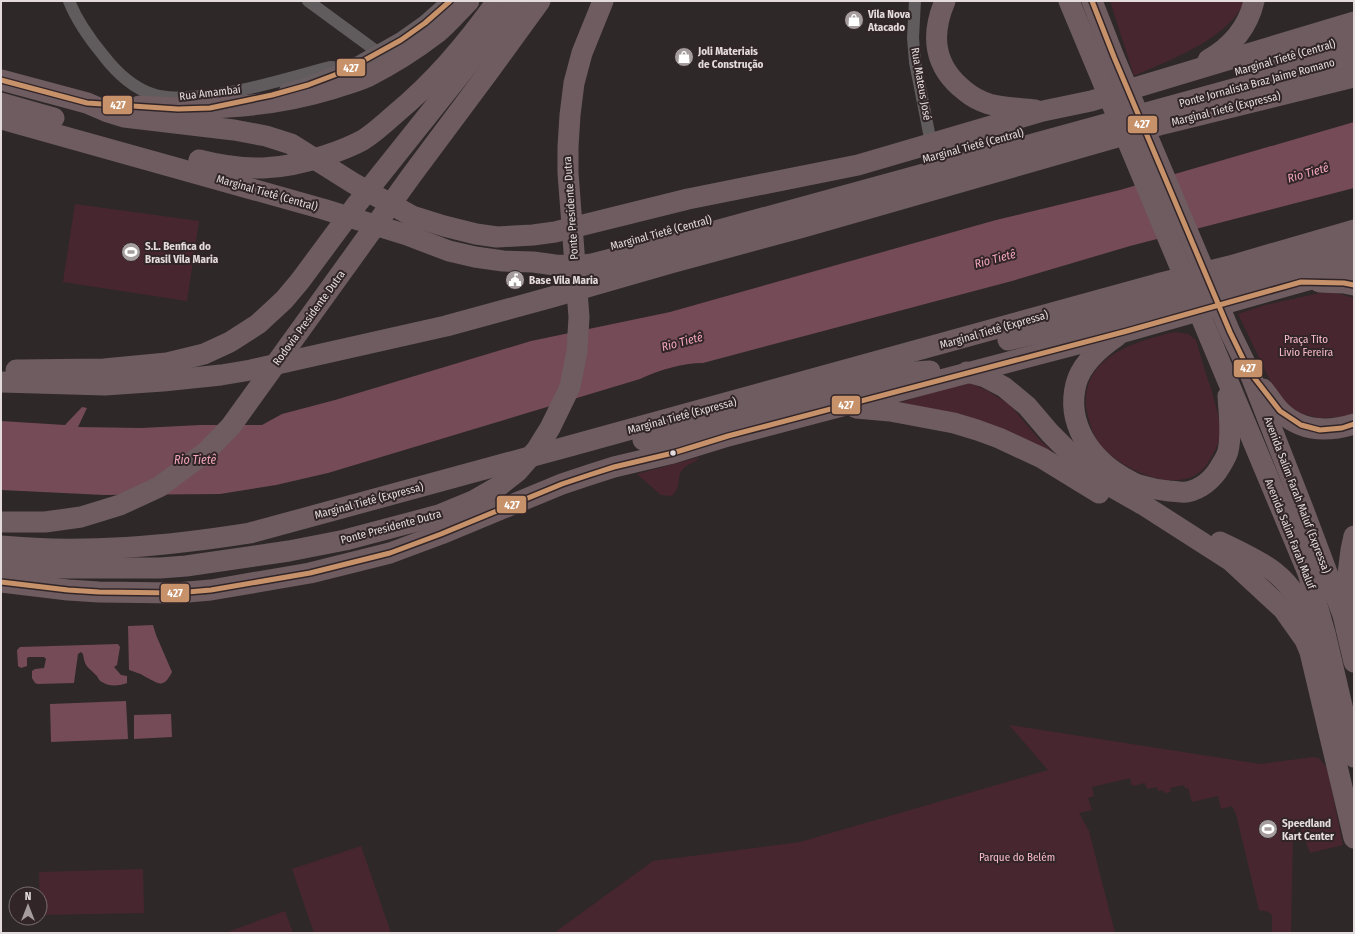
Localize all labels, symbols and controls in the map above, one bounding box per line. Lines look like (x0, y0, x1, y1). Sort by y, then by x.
place label: Vila Nova Atacado (867, 8, 911, 34)
shop icon: Vila Nova Atacado (843, 9, 865, 31)
street label: Marginal Tietê (Central) (1233, 37, 1337, 79)
place label: Joli Materiais de Construção (697, 45, 764, 71)
shop icon: Joli Materiais de Construção (673, 46, 695, 68)
street label: Rua Mateus José (908, 47, 934, 121)
street label: Ponte Jornalista Braz Jaime Romano (1178, 56, 1336, 110)
line badge: 427 (336, 58, 366, 77)
text: 427 (343, 62, 359, 75)
street label: Rua Amambaí (179, 83, 242, 103)
street label: Marginal Tietê (Expressa) (1170, 89, 1282, 129)
line badge: 427 (102, 95, 133, 115)
text: 427 (110, 99, 126, 112)
line badge: 427 (1127, 115, 1158, 134)
text: 427 (1134, 118, 1150, 131)
street label: Marginal Tietê (Central) (921, 126, 1025, 166)
street label: Ponte Presidente Dutra (561, 156, 581, 260)
water label: Rio Tietê (1286, 160, 1331, 186)
street label: Marginal Tietê (Central) (215, 172, 319, 214)
street label: Marginal Tietê (Central) (609, 213, 713, 253)
place label: S.L. Benfica do Brasil Vila Maria (145, 240, 219, 266)
sports icon: S.L. Benfica do Brasil Vila Maria (120, 241, 142, 263)
water label: Rio Tietê (973, 247, 1017, 271)
street label: Rodovia Presidente Dutra (270, 268, 348, 368)
public building icon: Base Vila Maria (504, 269, 526, 291)
place label: Base Vila Maria (529, 274, 599, 287)
street label: Marginal Tietê (Expressa) (938, 308, 1050, 352)
water label: Rio Tietê (660, 330, 704, 354)
park label: Praça Tito Livio Fereira (1279, 333, 1333, 359)
line badge: 427 (1233, 359, 1263, 378)
text: 427 (1240, 362, 1256, 375)
street label: Marginal Tietê (Expressa) (626, 395, 738, 437)
line badge: 427 (831, 395, 861, 415)
text: 427 (838, 399, 854, 412)
street label: Avenida Salim Farah Maluf (Expressa) (1261, 415, 1333, 575)
unlabelled marker (668, 448, 678, 458)
water label: Rio Tietê (174, 453, 216, 467)
street label: Avenida Salim Farah Maluf (1262, 477, 1318, 591)
street label: Marginal Tietê (Expressa) (313, 480, 425, 522)
line badge: 427 (496, 495, 527, 514)
text: 427 (504, 499, 520, 512)
street label: Ponte Presidente Dutra (339, 507, 443, 547)
line badge: 427 (160, 583, 190, 603)
text: 427 (167, 587, 183, 600)
place label: Speedland Kart Center (1282, 817, 1335, 843)
sports icon: Speedland Kart Center (1257, 818, 1279, 840)
park label: Parque do Belém (979, 851, 1055, 864)
north arrow (8, 886, 48, 926)
text: N (25, 890, 31, 903)

